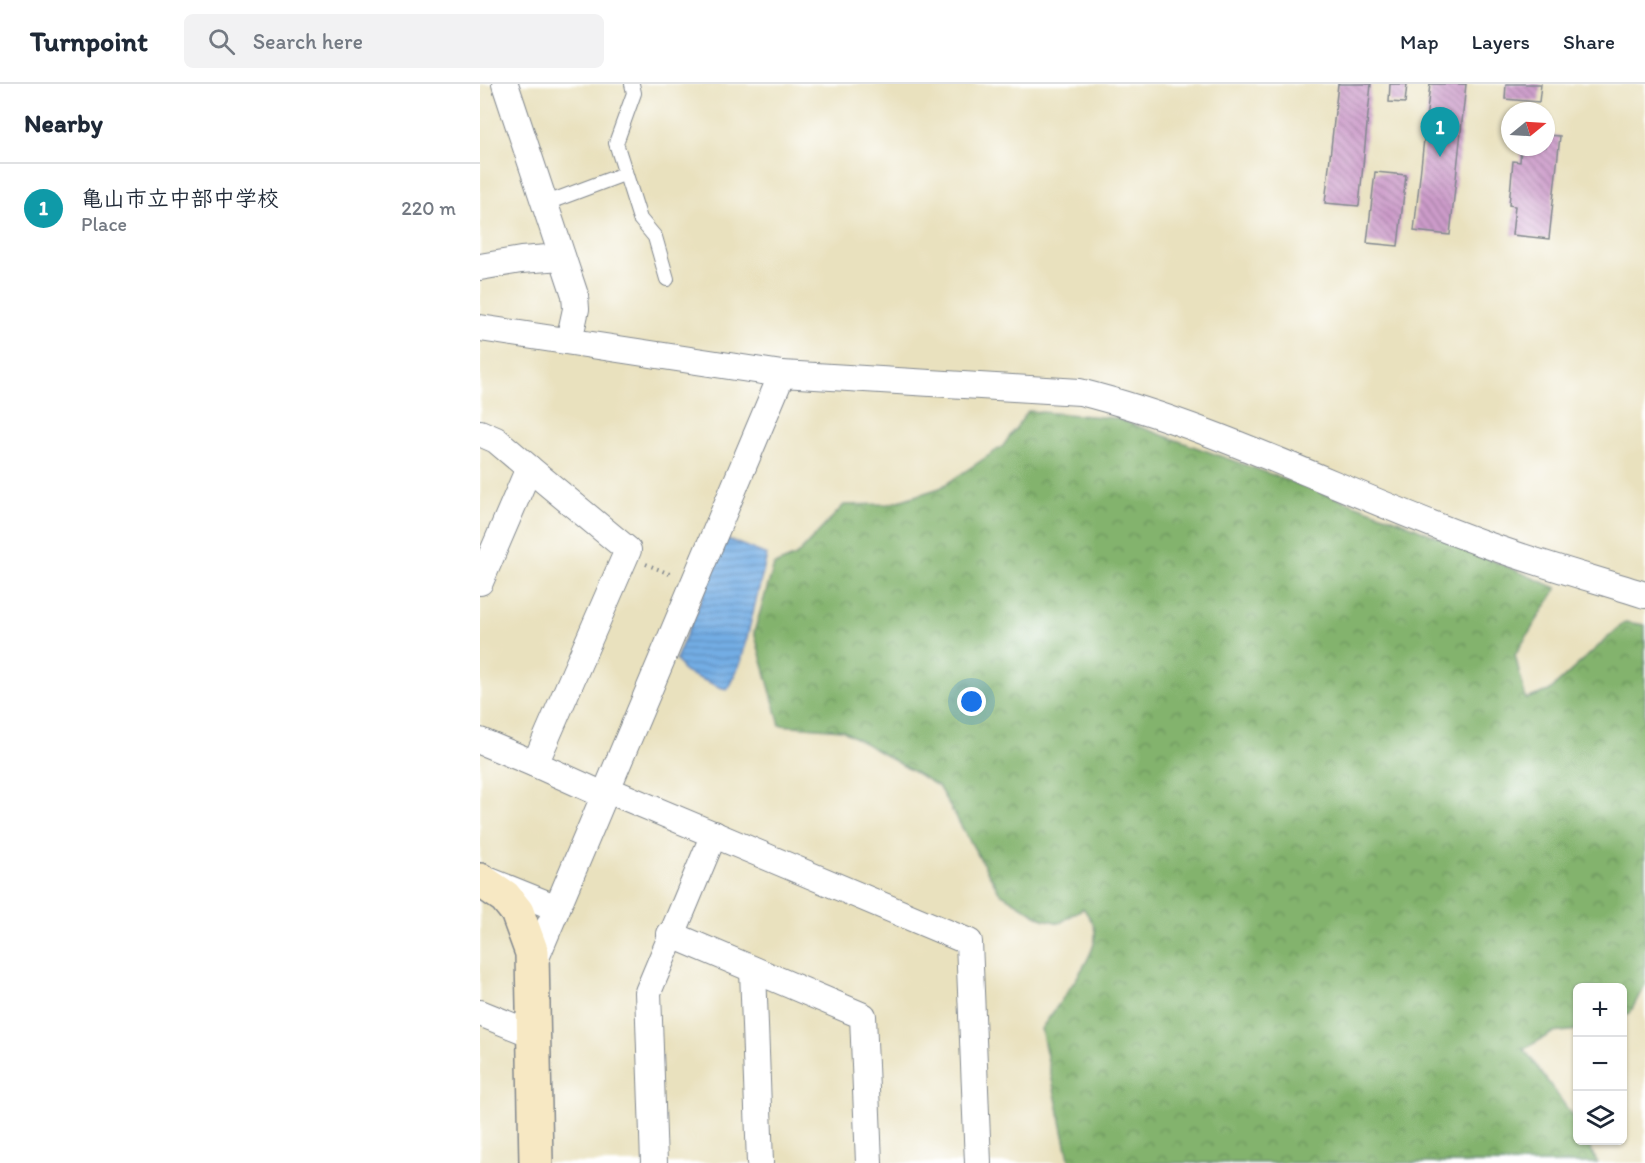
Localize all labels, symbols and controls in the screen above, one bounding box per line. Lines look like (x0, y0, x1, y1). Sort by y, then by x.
search box (184, 14, 604, 68)
text: Turnpoint (30, 24, 148, 58)
icon: search (205, 25, 238, 58)
text: Search here (253, 28, 363, 55)
text: Map (1400, 29, 1439, 54)
text: Layers (1472, 29, 1530, 54)
text: Share (1563, 29, 1615, 54)
north arrow (1501, 102, 1555, 156)
text: Nearby (24, 107, 103, 139)
pin: 1 (1420, 107, 1460, 157)
text: 亀山市立中部中学校 (81, 185, 279, 212)
text: 1 (39, 196, 48, 220)
text: 220 m (401, 196, 456, 220)
text: Place (81, 212, 127, 236)
your location (957, 687, 986, 716)
map controls (1573, 983, 1627, 1145)
button: + (1573, 983, 1627, 1037)
button: − (1573, 1037, 1627, 1091)
button: layers (1573, 1091, 1627, 1145)

